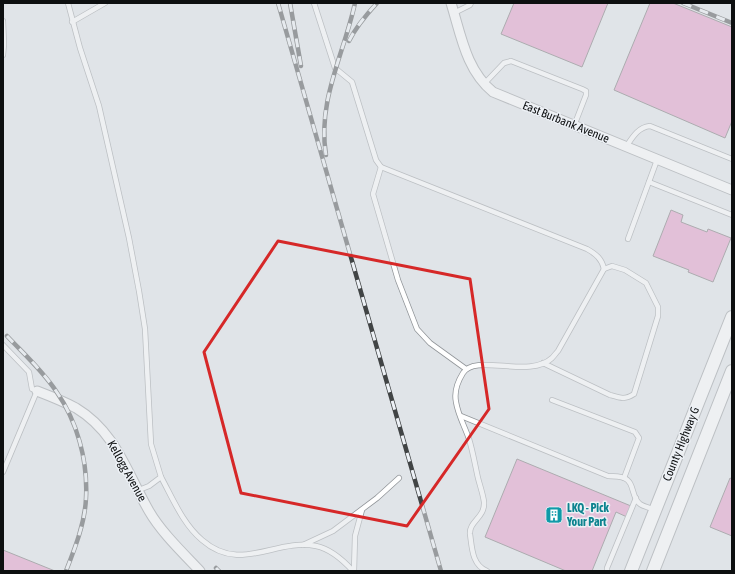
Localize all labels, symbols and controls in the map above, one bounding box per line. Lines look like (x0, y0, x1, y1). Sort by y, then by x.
street label: East Burbank Avenue (521, 98, 611, 146)
street label: County Highway G (660, 405, 702, 483)
street label: Kellogg Avenue (104, 438, 150, 504)
place label: LKQ - Pick Your Part (566, 501, 609, 529)
building icon: LKQ - Pick Your Part (544, 505, 564, 525)

